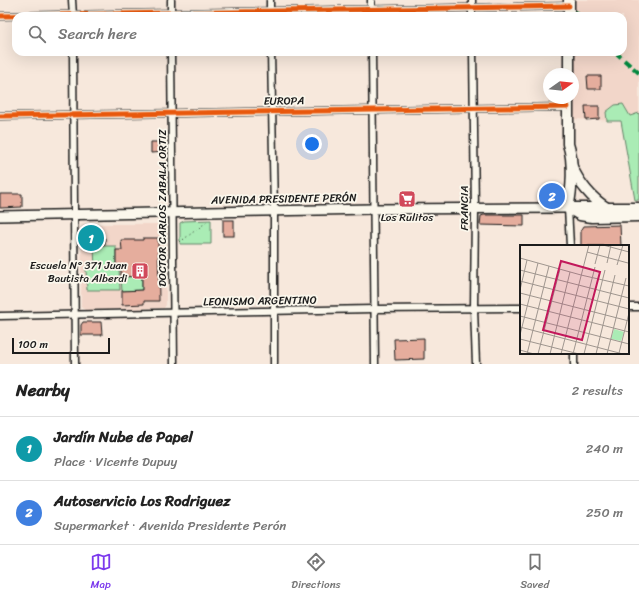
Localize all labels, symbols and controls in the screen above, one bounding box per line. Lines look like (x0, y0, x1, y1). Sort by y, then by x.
search box (12, 12, 627, 56)
text: Search here (58, 21, 137, 47)
icon: search (26, 23, 48, 45)
north arrow (543, 68, 579, 104)
street label: EUROPA (263, 91, 305, 111)
street label: DOCTOR CARLOS ZABALA ORTIZ (153, 129, 172, 287)
your location (302, 134, 322, 154)
pin: 2 (539, 181, 565, 211)
street label: FRANCIA (455, 185, 474, 231)
street label: AVENIDA PRESIDENTE PERÓN (210, 188, 357, 210)
supermarket icon: Los Rulitos (397, 189, 417, 209)
place label: Los Rulitos (381, 208, 434, 227)
pin: 1 (78, 223, 104, 253)
inset map (520, 245, 629, 354)
place label: Escuela N° 371 Juan Bautista Alberdi (30, 256, 128, 288)
building icon: Escuela N° 371 Juan Bautista Alberdi (130, 261, 150, 281)
street label: LEONISMO ARGENTINO (203, 291, 317, 311)
text: 100 m (18, 335, 48, 354)
scale bar (12, 336, 110, 355)
text: Nearby (16, 375, 70, 405)
text: 2 results (572, 379, 623, 402)
text: Jardín Nube de Papel (54, 424, 193, 450)
text: 1 (26, 437, 32, 460)
text: 240 m (586, 437, 623, 460)
text: Place · Vicente Dupuy (54, 450, 177, 473)
text: Autoservicio Los Rodriguez (54, 488, 230, 514)
text: 2 (25, 501, 33, 524)
text: 250 m (586, 501, 623, 524)
text: Supermarket · Avenida Presidente Perón (54, 514, 286, 537)
tab: Map (90, 551, 112, 594)
tab: Directions (291, 551, 341, 594)
tab: Saved (520, 551, 549, 594)

